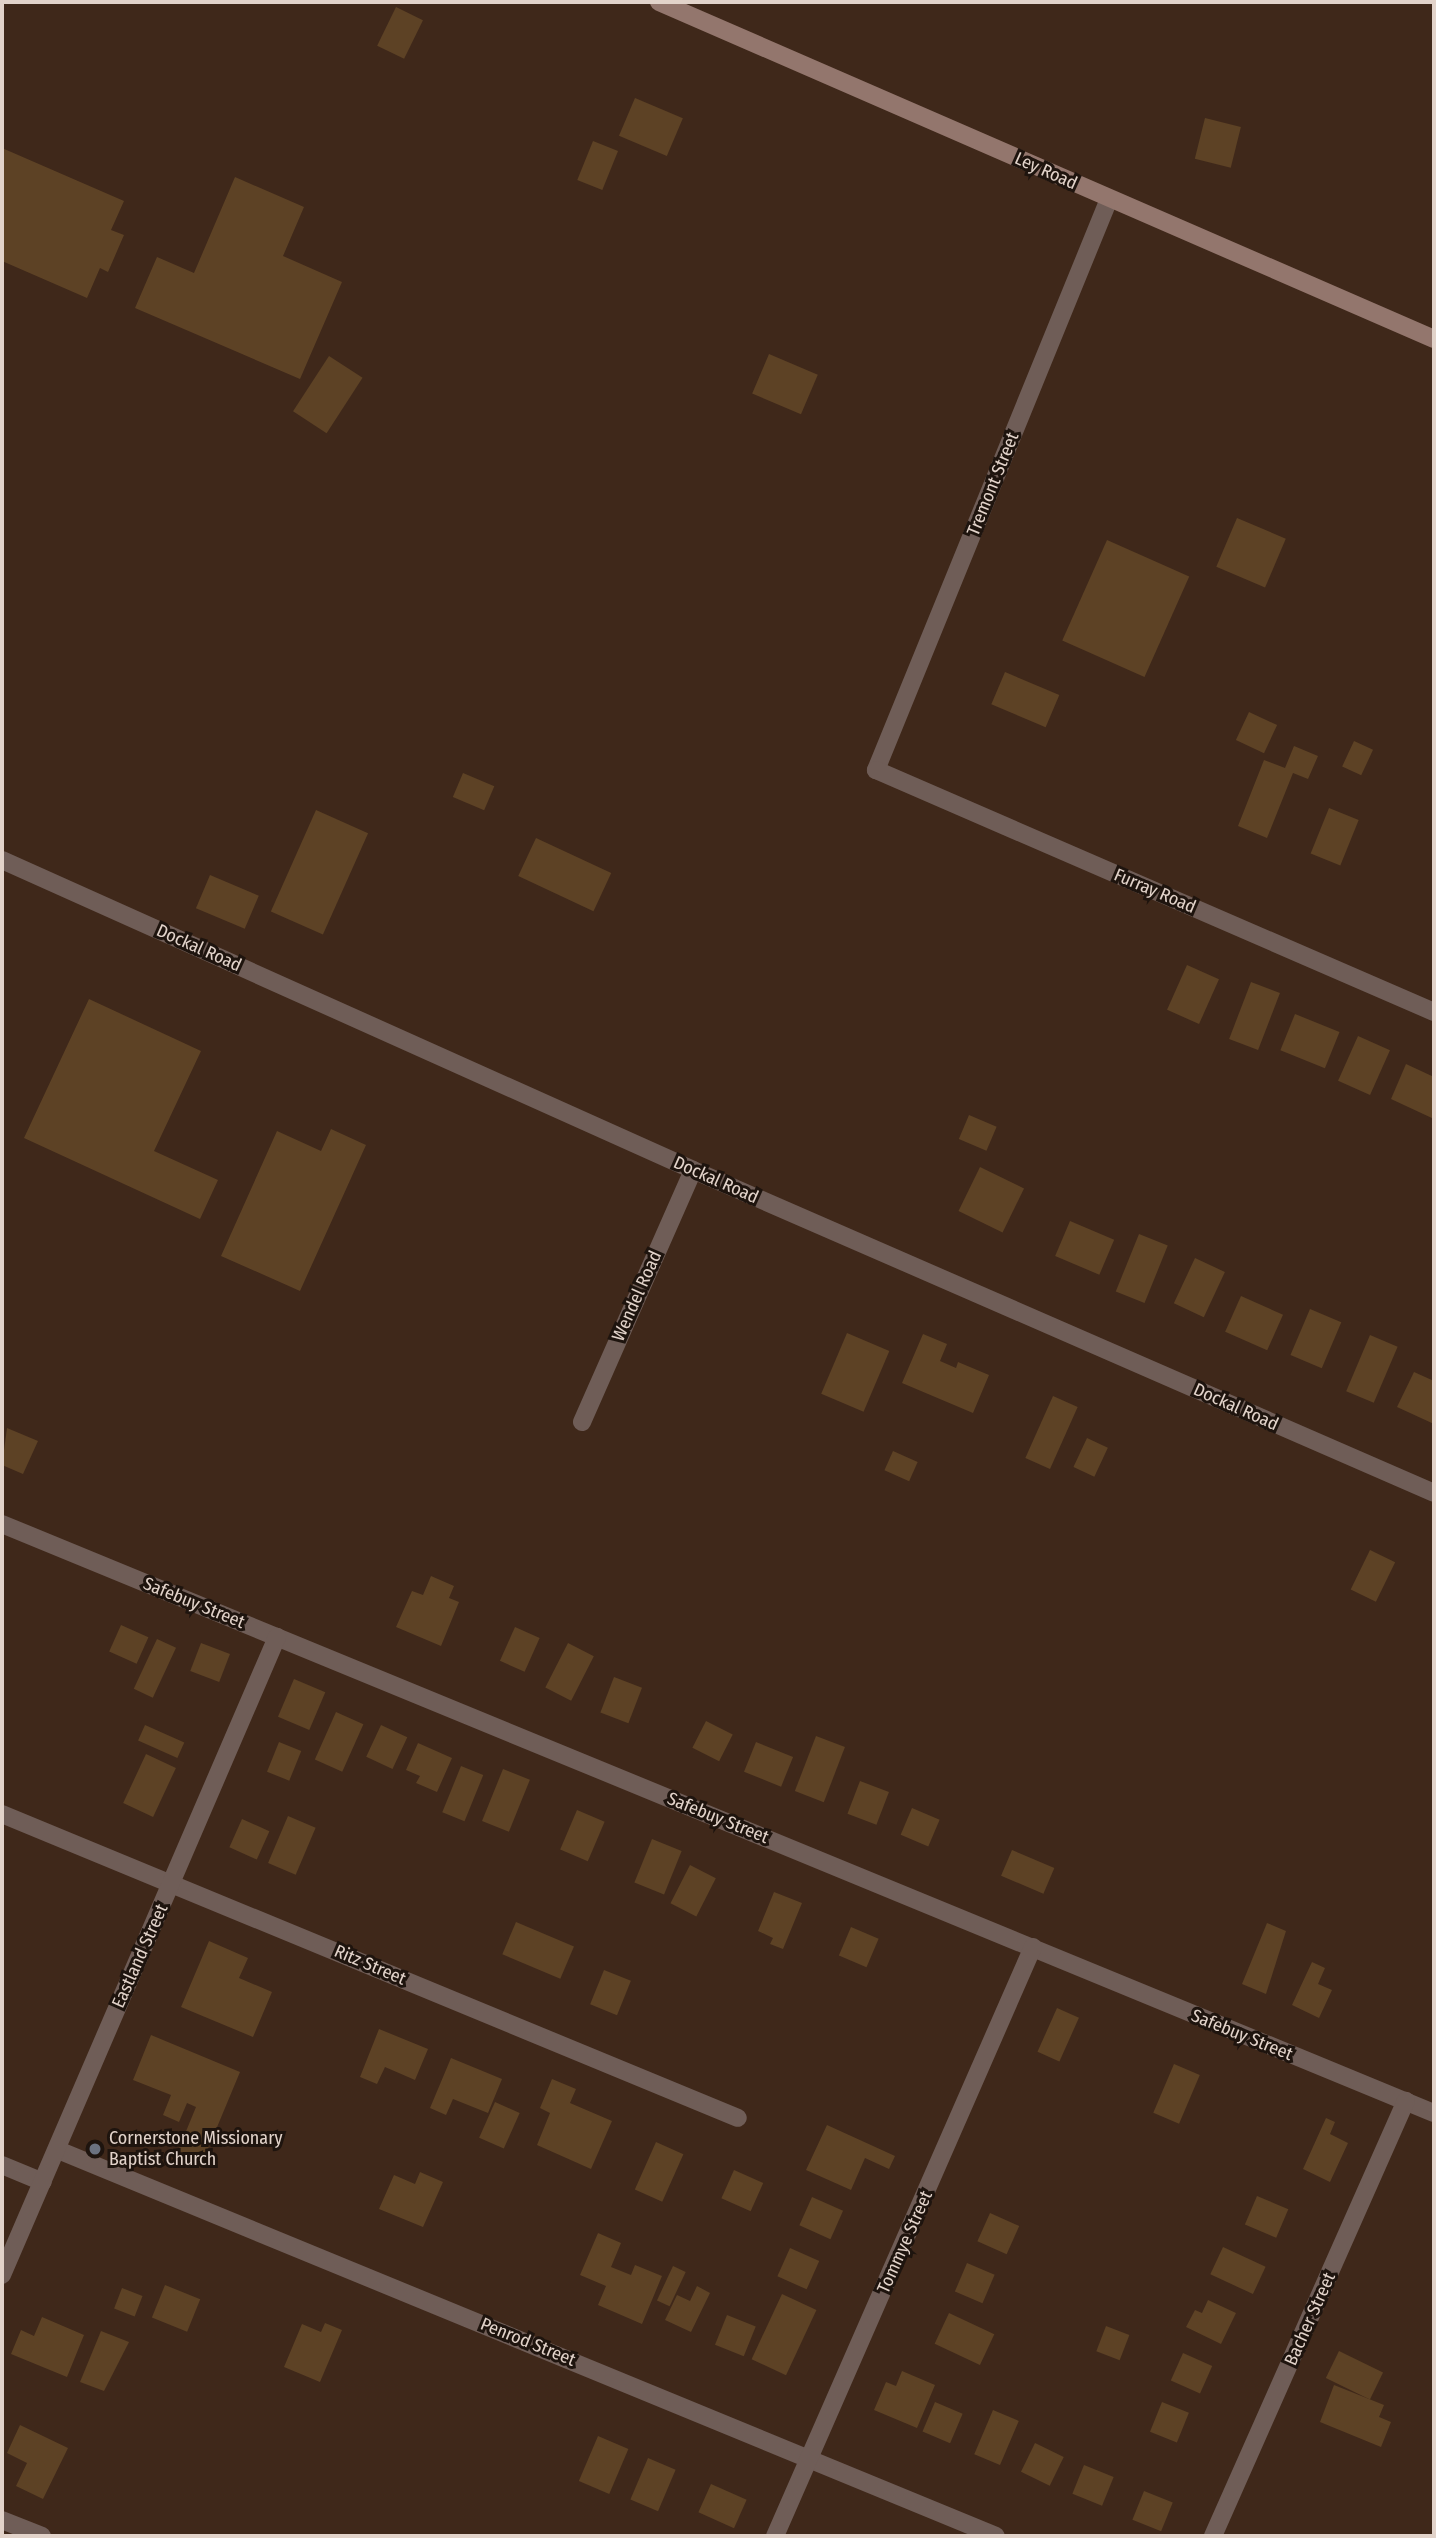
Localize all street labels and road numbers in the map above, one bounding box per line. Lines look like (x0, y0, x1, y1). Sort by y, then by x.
street label: Ley Road (1011, 148, 1081, 194)
street label: Tremont Street (962, 429, 1024, 539)
street label: Furray Road (1111, 864, 1199, 918)
street label: Dockal Road (153, 920, 245, 976)
street label: Dockal Road (670, 1152, 762, 1208)
street label: Wendel Road (608, 1248, 666, 1344)
street label: Dockal Road (1190, 1379, 1282, 1435)
street label: Safebuy Street (140, 1573, 248, 1633)
street label: Safebuy Street (664, 1788, 772, 1848)
street label: Eastland Street (107, 1901, 173, 2011)
street label: Ritz Street (331, 1940, 409, 1990)
street label: Safebuy Street (1188, 2005, 1296, 2065)
street label: Tommye Street (873, 2187, 937, 2297)
street label: Bacher Street (1280, 2269, 1340, 2369)
street label: Penrod Street (477, 2313, 579, 2371)

